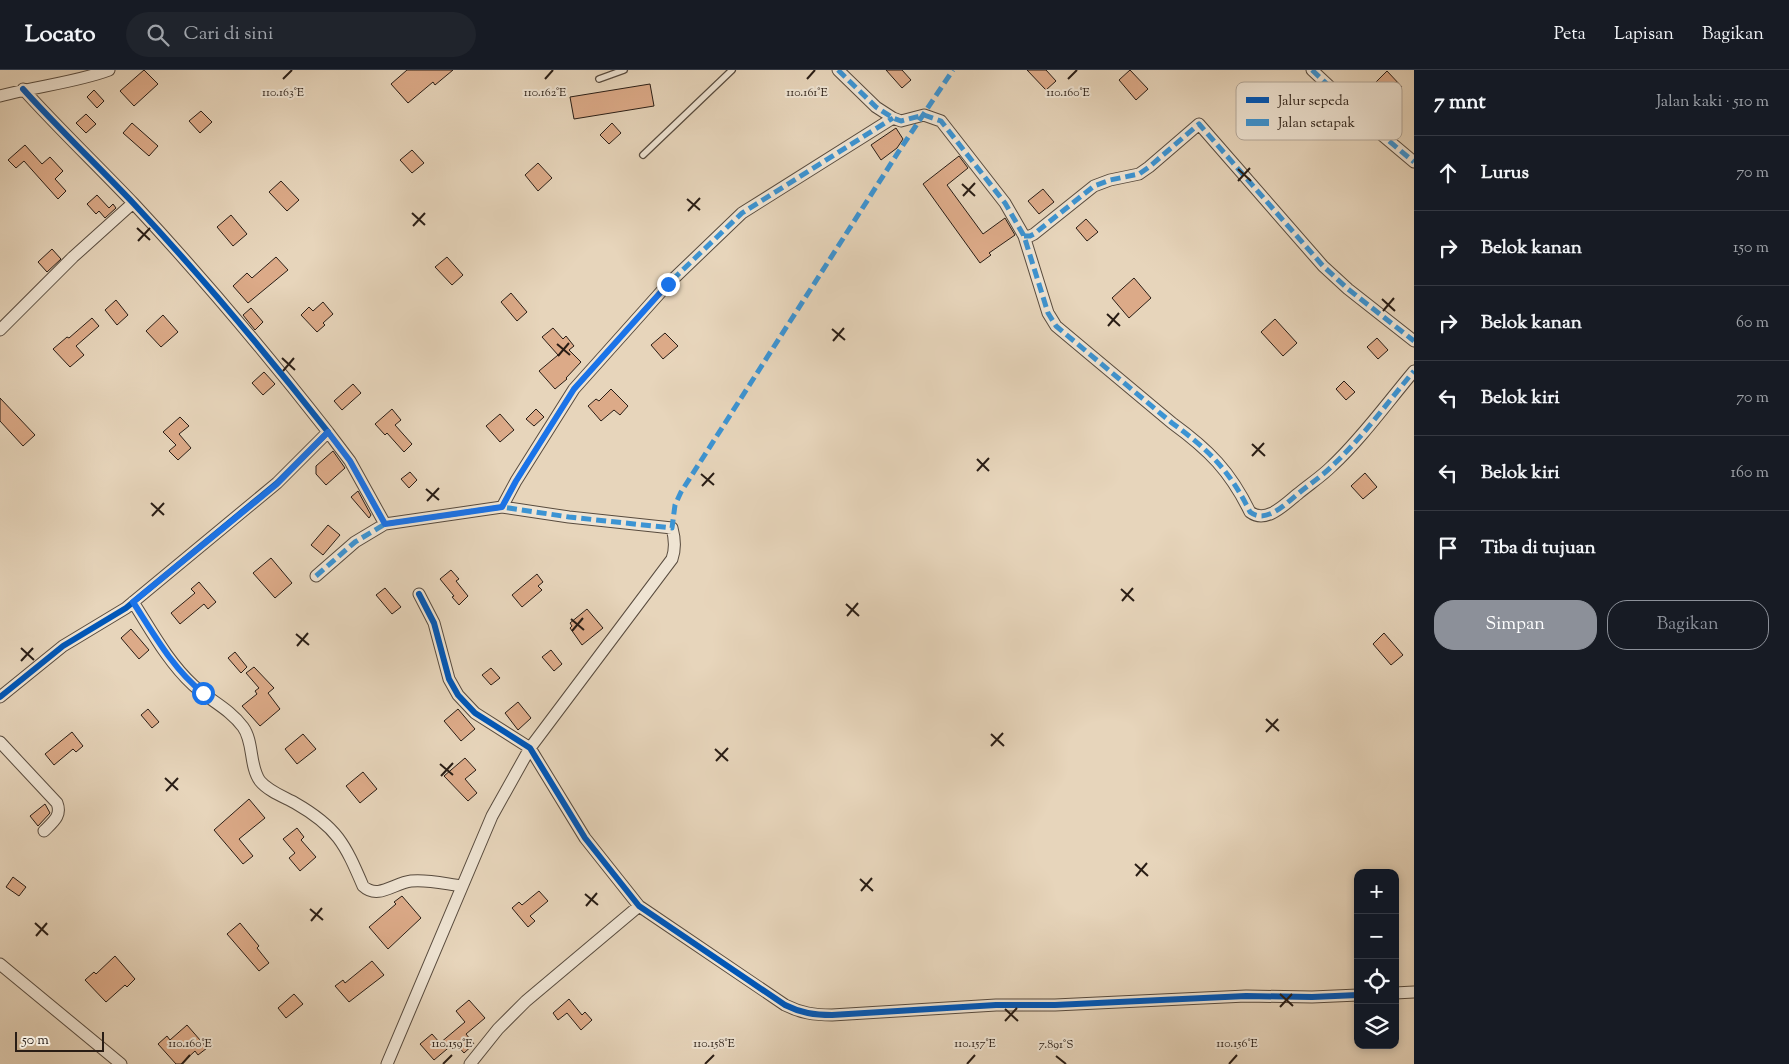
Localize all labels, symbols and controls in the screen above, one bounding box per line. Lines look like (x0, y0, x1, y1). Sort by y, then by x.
search box (126, 12, 476, 57)
text: Locato (25, 18, 96, 52)
icon: search (144, 21, 172, 49)
text: Cari di sini (184, 21, 273, 48)
text: Peta (1554, 22, 1586, 48)
text: Lapisan (1614, 22, 1674, 48)
text: Bagikan (1702, 22, 1764, 48)
legend (1236, 82, 1402, 140)
text: 110.163°E (262, 84, 305, 102)
text: 110.162°E (524, 84, 567, 102)
text: 110.161°E (786, 84, 828, 102)
text: 110.160°E (1046, 84, 1091, 102)
text: 7 mnt (1434, 88, 1486, 118)
text: Jalan kaki · 510 m (1656, 91, 1769, 114)
text: Jalur sepeda (1277, 92, 1350, 112)
text: Jalan setapak (1277, 114, 1355, 134)
icon: ahead (1434, 159, 1462, 187)
text: Lurus (1481, 160, 1529, 187)
text: 70 m (1736, 162, 1769, 185)
icon: right (1434, 234, 1462, 262)
text: Belok kanan (1481, 235, 1582, 262)
text: 150 m (1733, 237, 1769, 260)
route end (657, 273, 680, 296)
icon: right (1434, 309, 1462, 337)
text: Belok kanan (1481, 310, 1582, 337)
text: 60 m (1736, 312, 1769, 335)
icon: left (1434, 384, 1462, 412)
text: Belok kiri (1481, 385, 1560, 412)
text: 70 m (1736, 387, 1769, 410)
icon: left (1434, 459, 1462, 487)
text: Belok kiri (1481, 460, 1560, 487)
text: 160 m (1731, 462, 1769, 485)
icon: arrive (1434, 534, 1462, 562)
text: Tiba di tujuan (1481, 535, 1596, 562)
button: Simpan (1434, 600, 1597, 650)
button: Bagikan (1607, 600, 1769, 650)
route start (192, 682, 215, 705)
map controls (1354, 869, 1399, 1049)
button: + (1354, 869, 1399, 914)
button: − (1354, 914, 1399, 959)
button: locate (1354, 959, 1399, 1004)
button: layers (1354, 1004, 1399, 1049)
scale bar (15, 1029, 104, 1052)
text: 50 m (22, 1031, 49, 1051)
text: 110.160°E (168, 1035, 213, 1053)
text: 110.159°E (431, 1035, 473, 1053)
text: 110.158°E (693, 1035, 736, 1053)
text: 110.157°E (954, 1035, 997, 1053)
text: 110.156°E (1216, 1035, 1259, 1053)
text: 7.891°S (1039, 1036, 1073, 1054)

